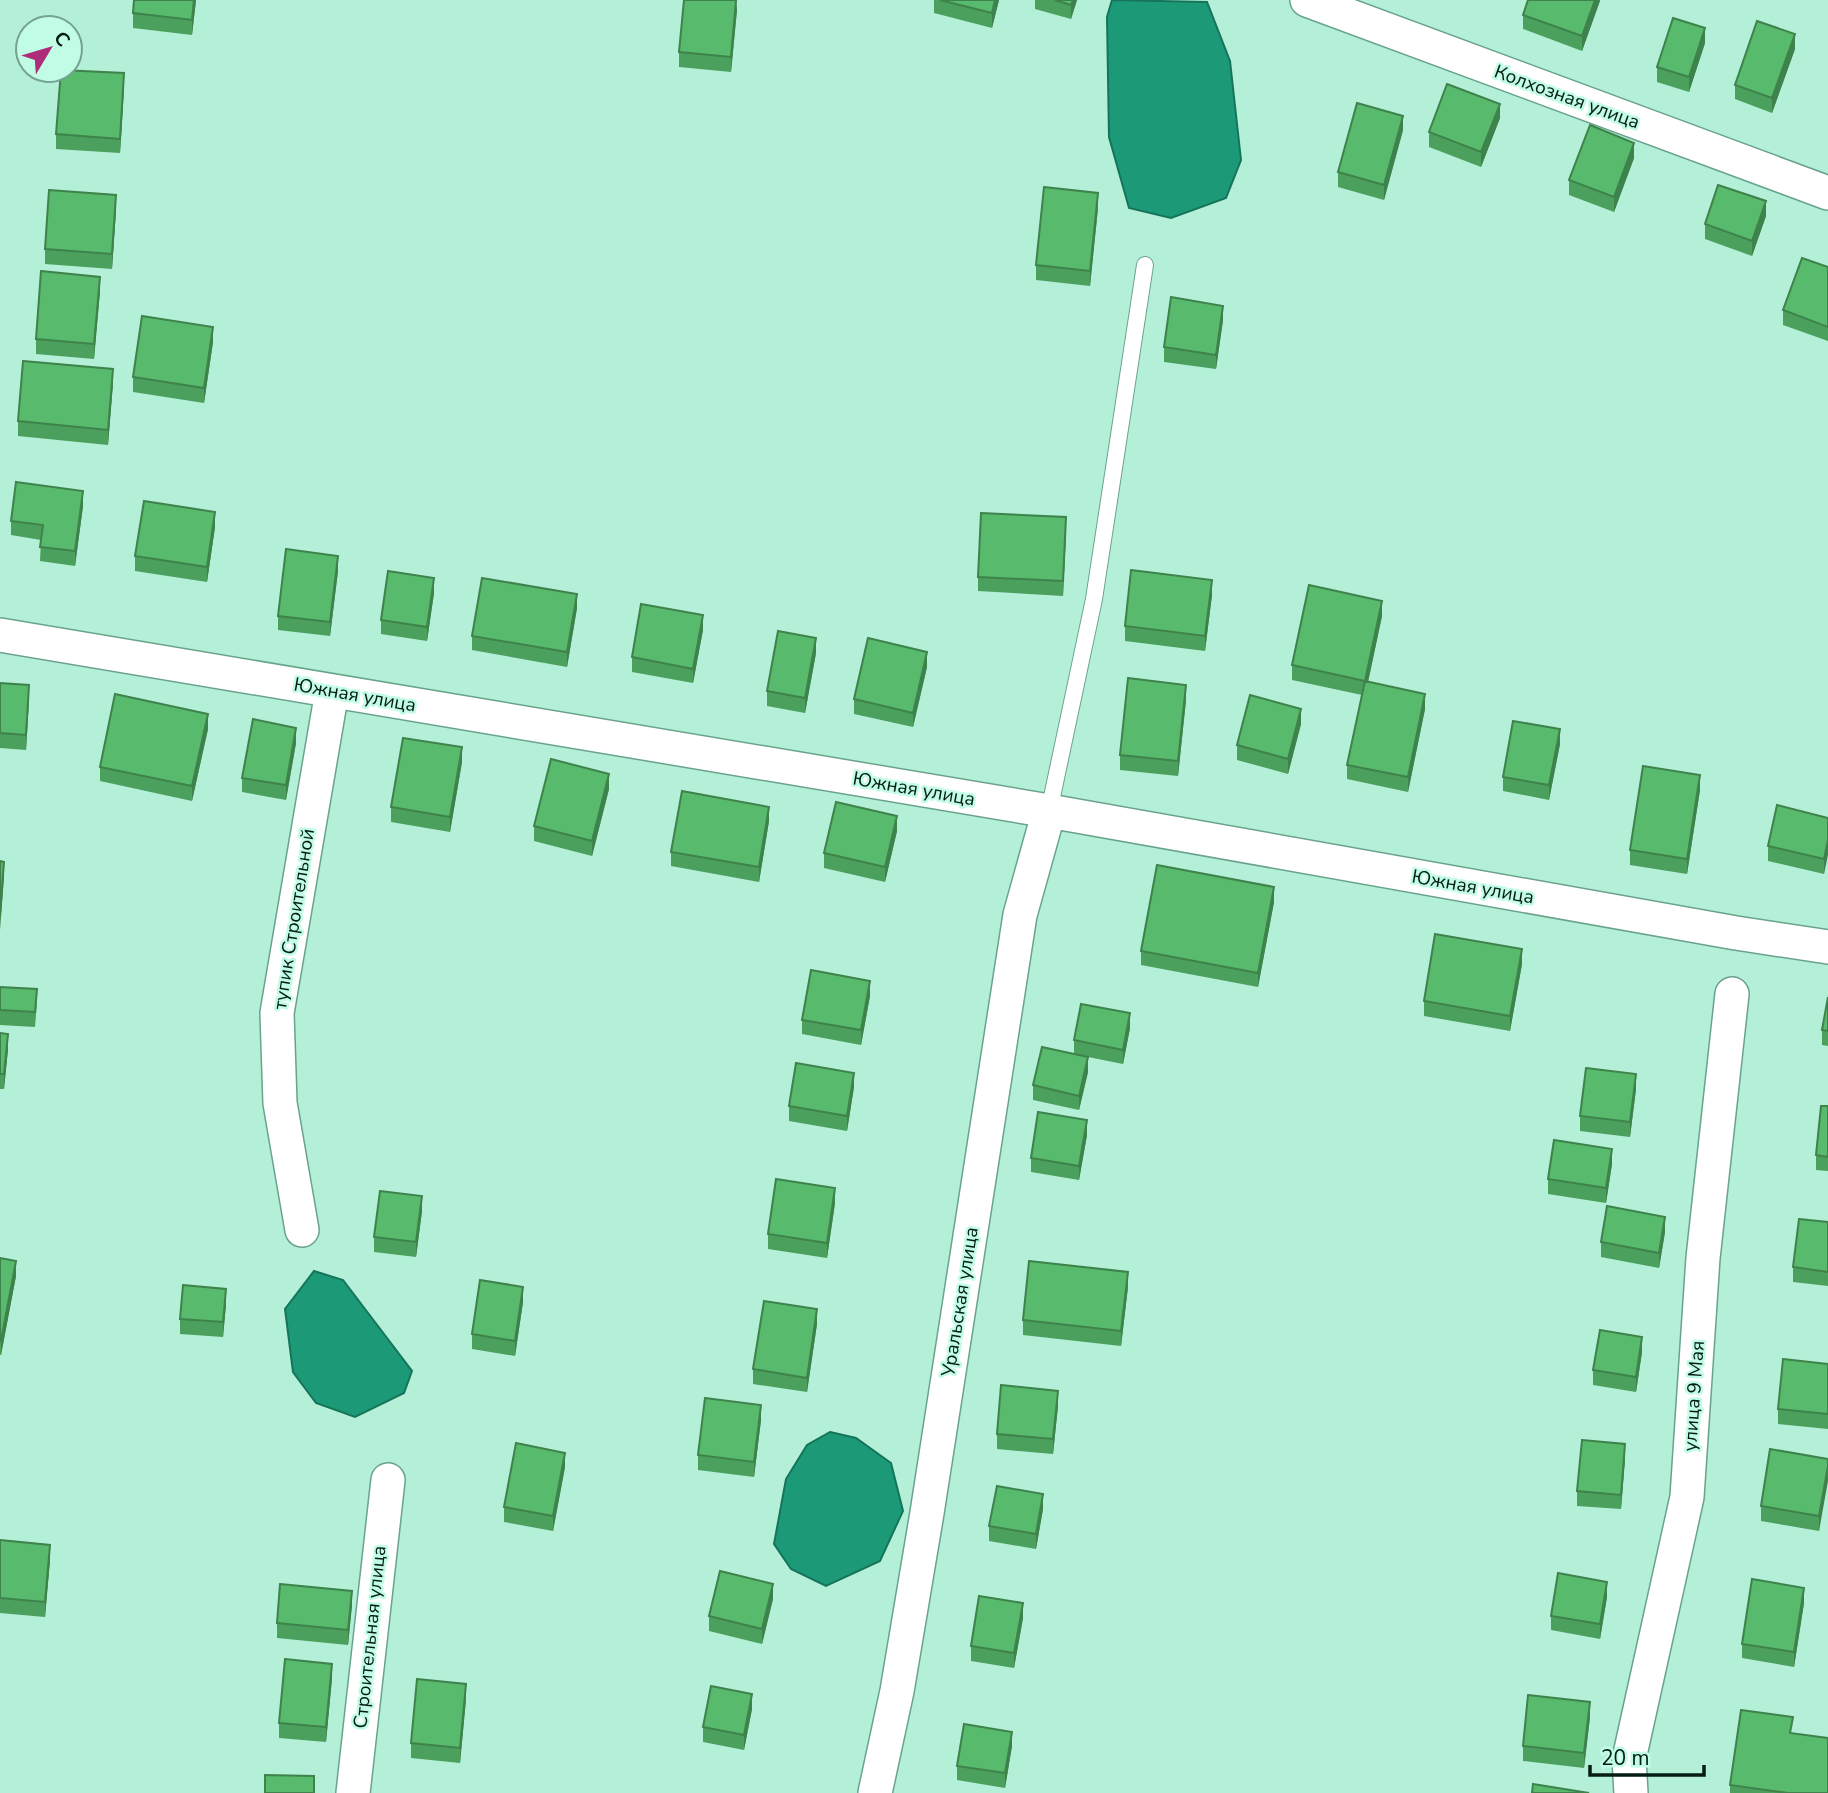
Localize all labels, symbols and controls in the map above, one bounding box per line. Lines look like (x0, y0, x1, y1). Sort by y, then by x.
north arrow (14, 14, 84, 84)
text: С (47, 26, 76, 52)
street label: Колхозная улица (1491, 59, 1643, 135)
street label: Южная улица (292, 671, 418, 719)
street label: Южная улица (851, 765, 977, 813)
street label: тупик Строительной (267, 827, 321, 1011)
street label: Южная улица (1410, 863, 1536, 911)
street label: Уральская улица (935, 1225, 985, 1380)
street label: улица 9 Мая (1677, 1340, 1711, 1452)
street label: Строительная улица (347, 1544, 393, 1730)
scale bar (1590, 1734, 1704, 1778)
text: 20 m (1601, 1744, 1650, 1772)

